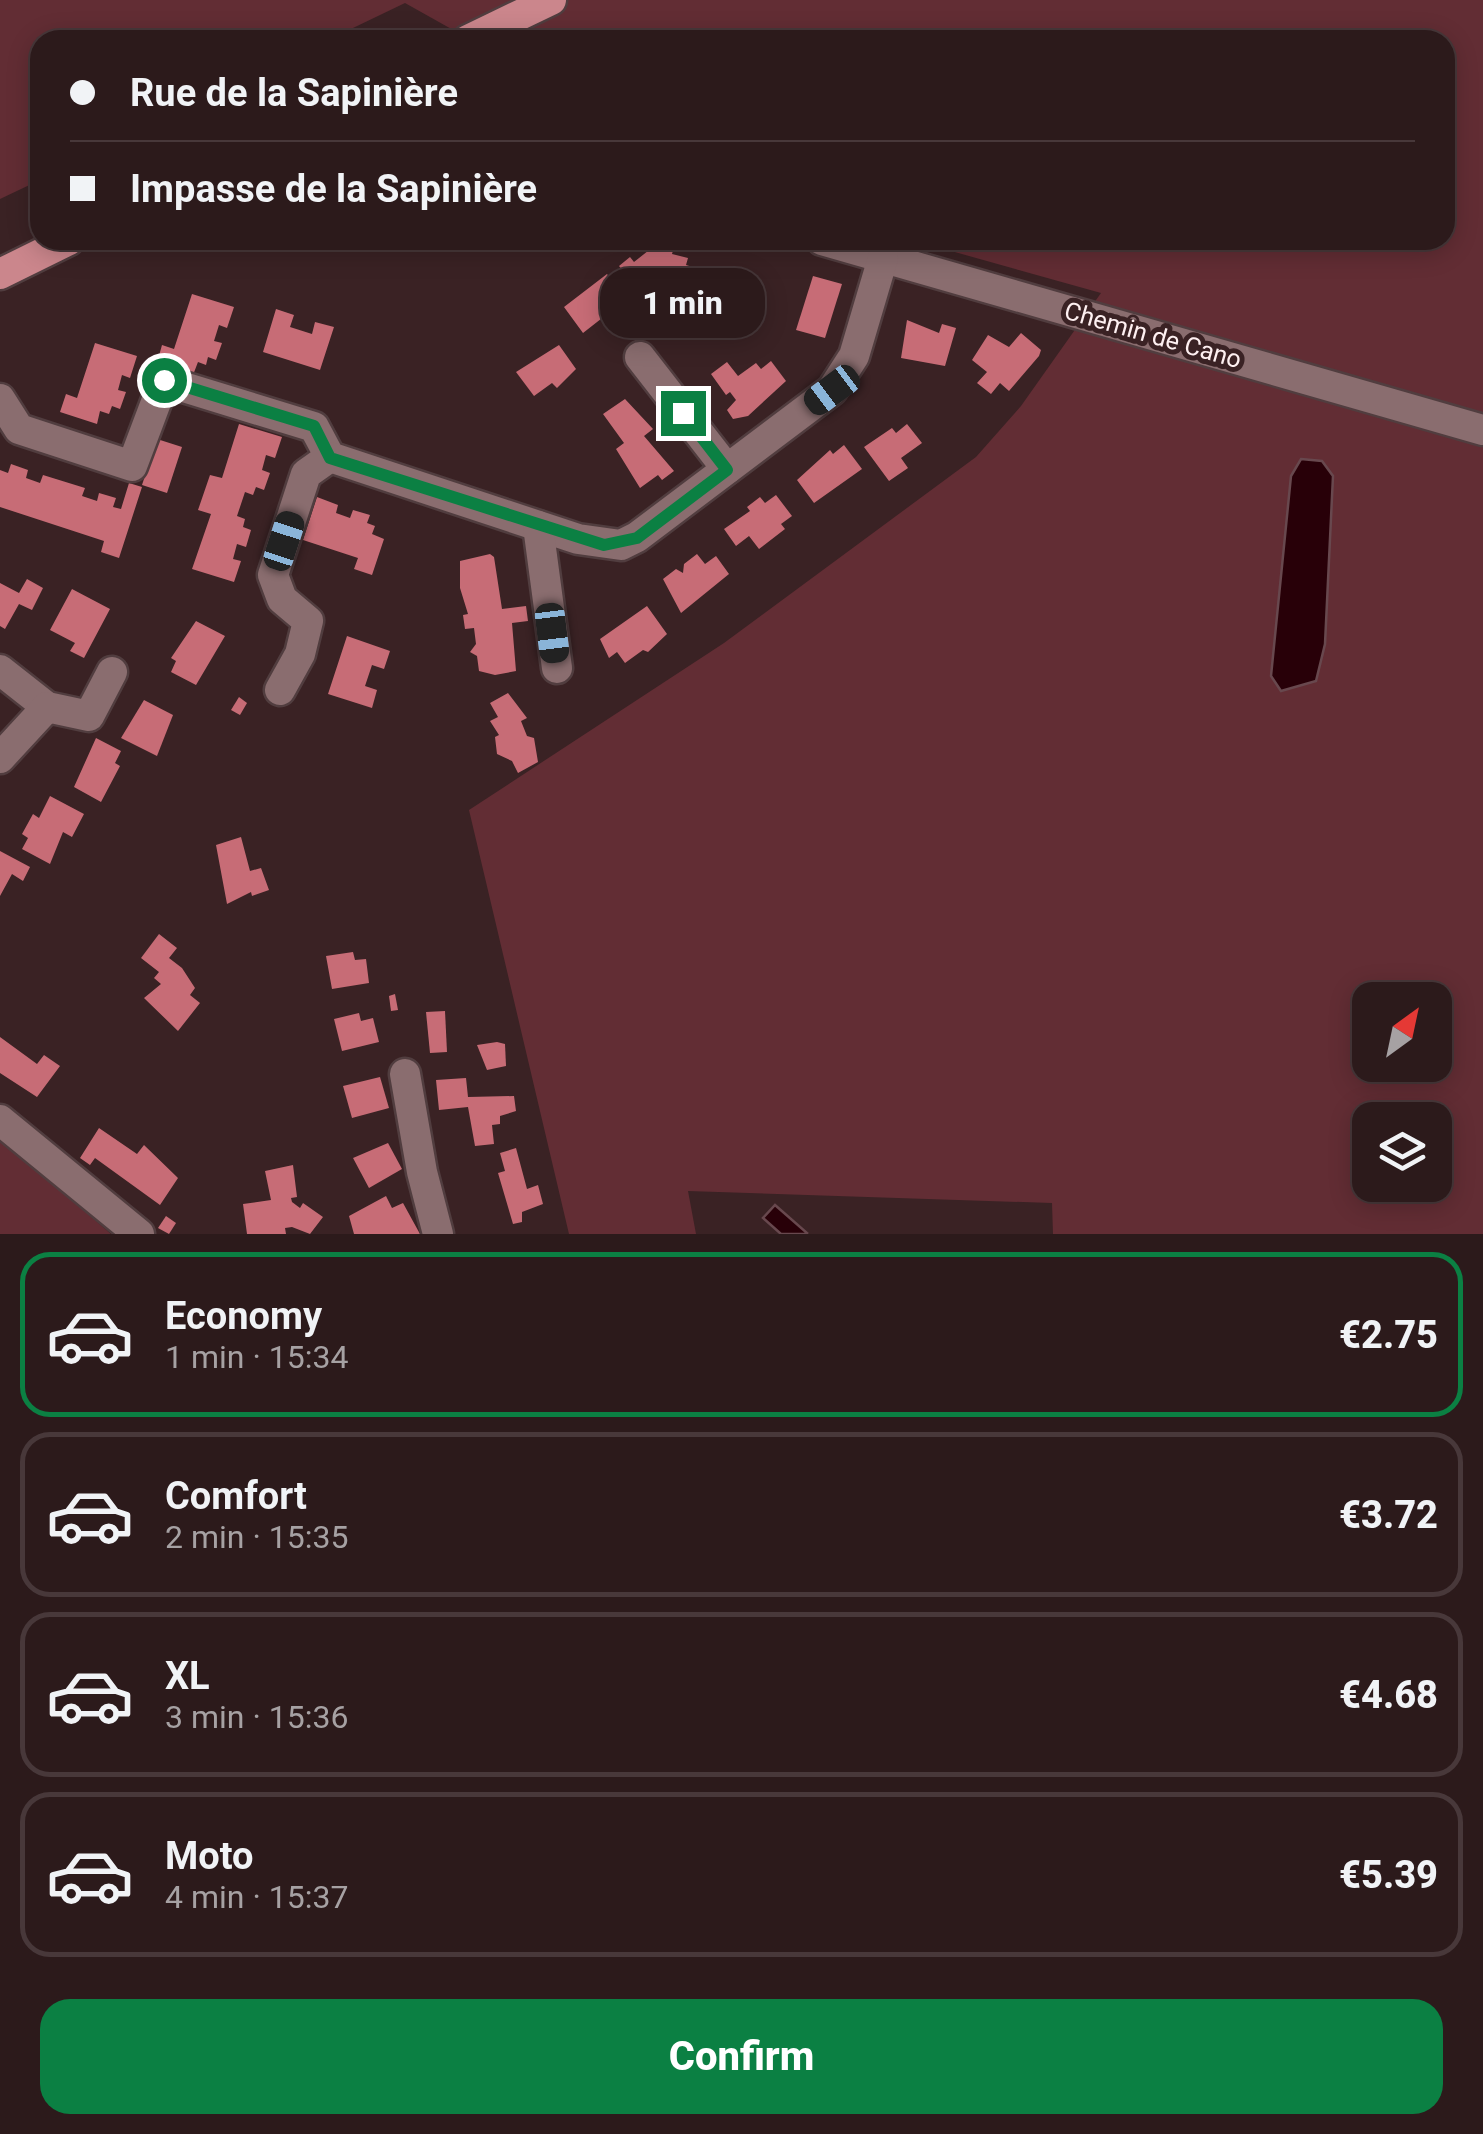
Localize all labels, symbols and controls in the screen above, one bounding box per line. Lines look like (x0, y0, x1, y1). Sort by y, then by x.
text: Rue de la Sapinière (130, 71, 458, 115)
text: Impasse de la Sapinière (130, 167, 537, 211)
callout: 1 min (600, 268, 766, 338)
text: 1 min (642, 284, 723, 322)
street label: Chemin de Cano (1061, 296, 1245, 374)
route start (142, 358, 187, 403)
car (799, 360, 865, 420)
route end (661, 391, 706, 436)
car (260, 508, 308, 574)
car (533, 601, 571, 665)
north arrow (1352, 982, 1452, 1082)
map controls (1352, 982, 1452, 1202)
button: layers (1352, 1102, 1452, 1202)
icon: car (45, 1290, 135, 1380)
text: Economy (165, 1294, 322, 1338)
text: €2.75 (1339, 1313, 1438, 1357)
text: 1 min · 15:34 (165, 1338, 348, 1376)
icon: car (45, 1470, 135, 1560)
text: Comfort (165, 1474, 307, 1518)
text: €3.72 (1339, 1493, 1438, 1537)
text: 2 min · 15:35 (165, 1518, 348, 1556)
icon: car (45, 1650, 135, 1740)
text: XL (165, 1654, 210, 1698)
text: €4.68 (1339, 1673, 1438, 1717)
text: 3 min · 15:36 (165, 1698, 348, 1736)
icon: car (45, 1830, 135, 1920)
text: Moto (165, 1834, 254, 1878)
text: €5.39 (1339, 1853, 1438, 1897)
text: 4 min · 15:37 (165, 1878, 348, 1916)
button: Confirm (40, 1999, 1443, 2114)

